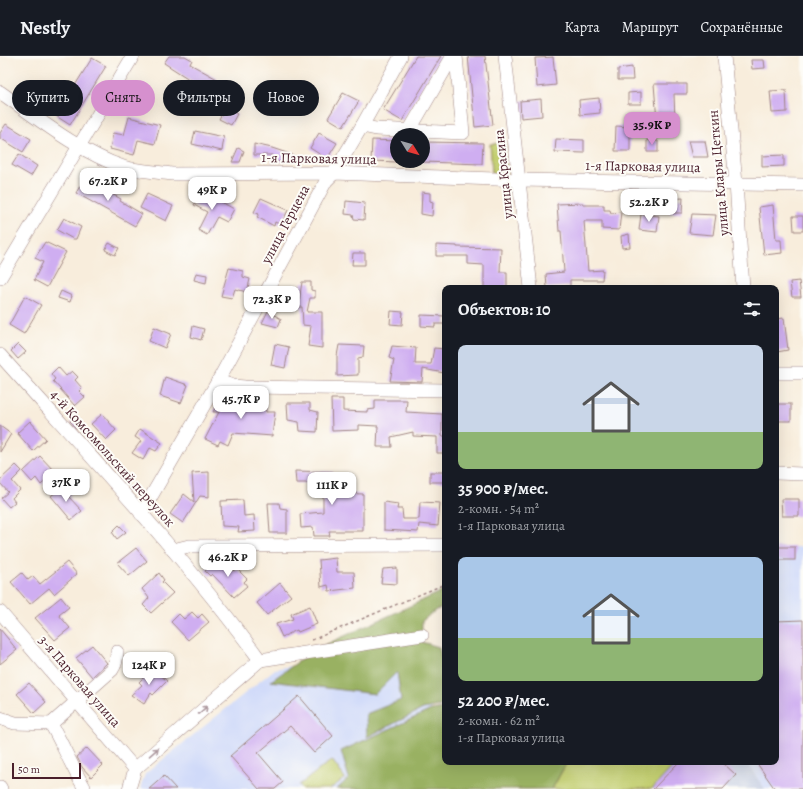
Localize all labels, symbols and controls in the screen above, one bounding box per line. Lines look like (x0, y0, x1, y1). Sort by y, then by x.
text: Nestly (20, 15, 70, 41)
text: Карта (565, 18, 600, 37)
text: Маршрут (622, 18, 678, 37)
text: Сохранённые (700, 18, 783, 37)
chip: Купить (12, 80, 83, 116)
chip: Снять (91, 80, 155, 116)
chip: Фильтры (163, 80, 245, 116)
chip: Новое (253, 80, 319, 116)
street label: улица Клары Цеткин (704, 109, 734, 238)
pin: 35.9K ₽ (615, 112, 689, 146)
text: 35.9K ₽ (633, 116, 671, 133)
north arrow (390, 128, 430, 168)
map controls (390, 128, 430, 168)
street label: улица Красина (489, 128, 518, 221)
street label: 1-я Парковая улица (261, 148, 377, 169)
street label: 1-я Парковая улица (585, 156, 701, 177)
pin: 67.2K ₽ (71, 168, 145, 202)
text: 67.2K ₽ (89, 172, 127, 189)
pin: 49K ₽ (184, 177, 240, 211)
text: 49K ₽ (197, 181, 227, 198)
street label: улица Герцена (256, 181, 314, 268)
pin: 52.2K ₽ (612, 189, 686, 223)
text: 52.2K ₽ (629, 193, 669, 210)
pin: 72.3K ₽ (235, 286, 309, 320)
text: 72.3K ₽ (253, 290, 291, 307)
text: Объектов: 10 (458, 298, 551, 321)
icon: filters (741, 298, 763, 320)
icon: home (575, 371, 647, 443)
street label: 4-й Комсомольский переулок (46, 386, 179, 531)
pin: 45.7K ₽ (204, 386, 278, 420)
text: 45.7K ₽ (222, 390, 260, 407)
pin: 37K ₽ (38, 469, 94, 503)
pin: 111K ₽ (299, 472, 365, 506)
text: 37K ₽ (52, 473, 80, 490)
text: 111K ₽ (316, 476, 348, 493)
text: 35 900 ₽/мес. (458, 477, 549, 500)
text: 2-комн. · 54 m² (458, 500, 539, 517)
text: 1-я Парковая улица (458, 517, 565, 534)
pin: 46.2K ₽ (191, 544, 265, 578)
text: 46.2K ₽ (208, 548, 248, 565)
icon: home (575, 583, 647, 655)
street label: 3-я Парковая улица (34, 631, 125, 732)
pin: 124K ₽ (116, 652, 182, 686)
text: 124K ₽ (132, 656, 166, 673)
text: 52 200 ₽/мес. (458, 689, 550, 712)
one-way arrow (198, 705, 209, 714)
text: 2-комн. · 62 m² (458, 712, 540, 729)
text: 1-я Парковая улица (458, 729, 565, 746)
one-way arrow (149, 748, 160, 757)
scale bar (12, 761, 81, 780)
text: 50 m (18, 762, 40, 777)

